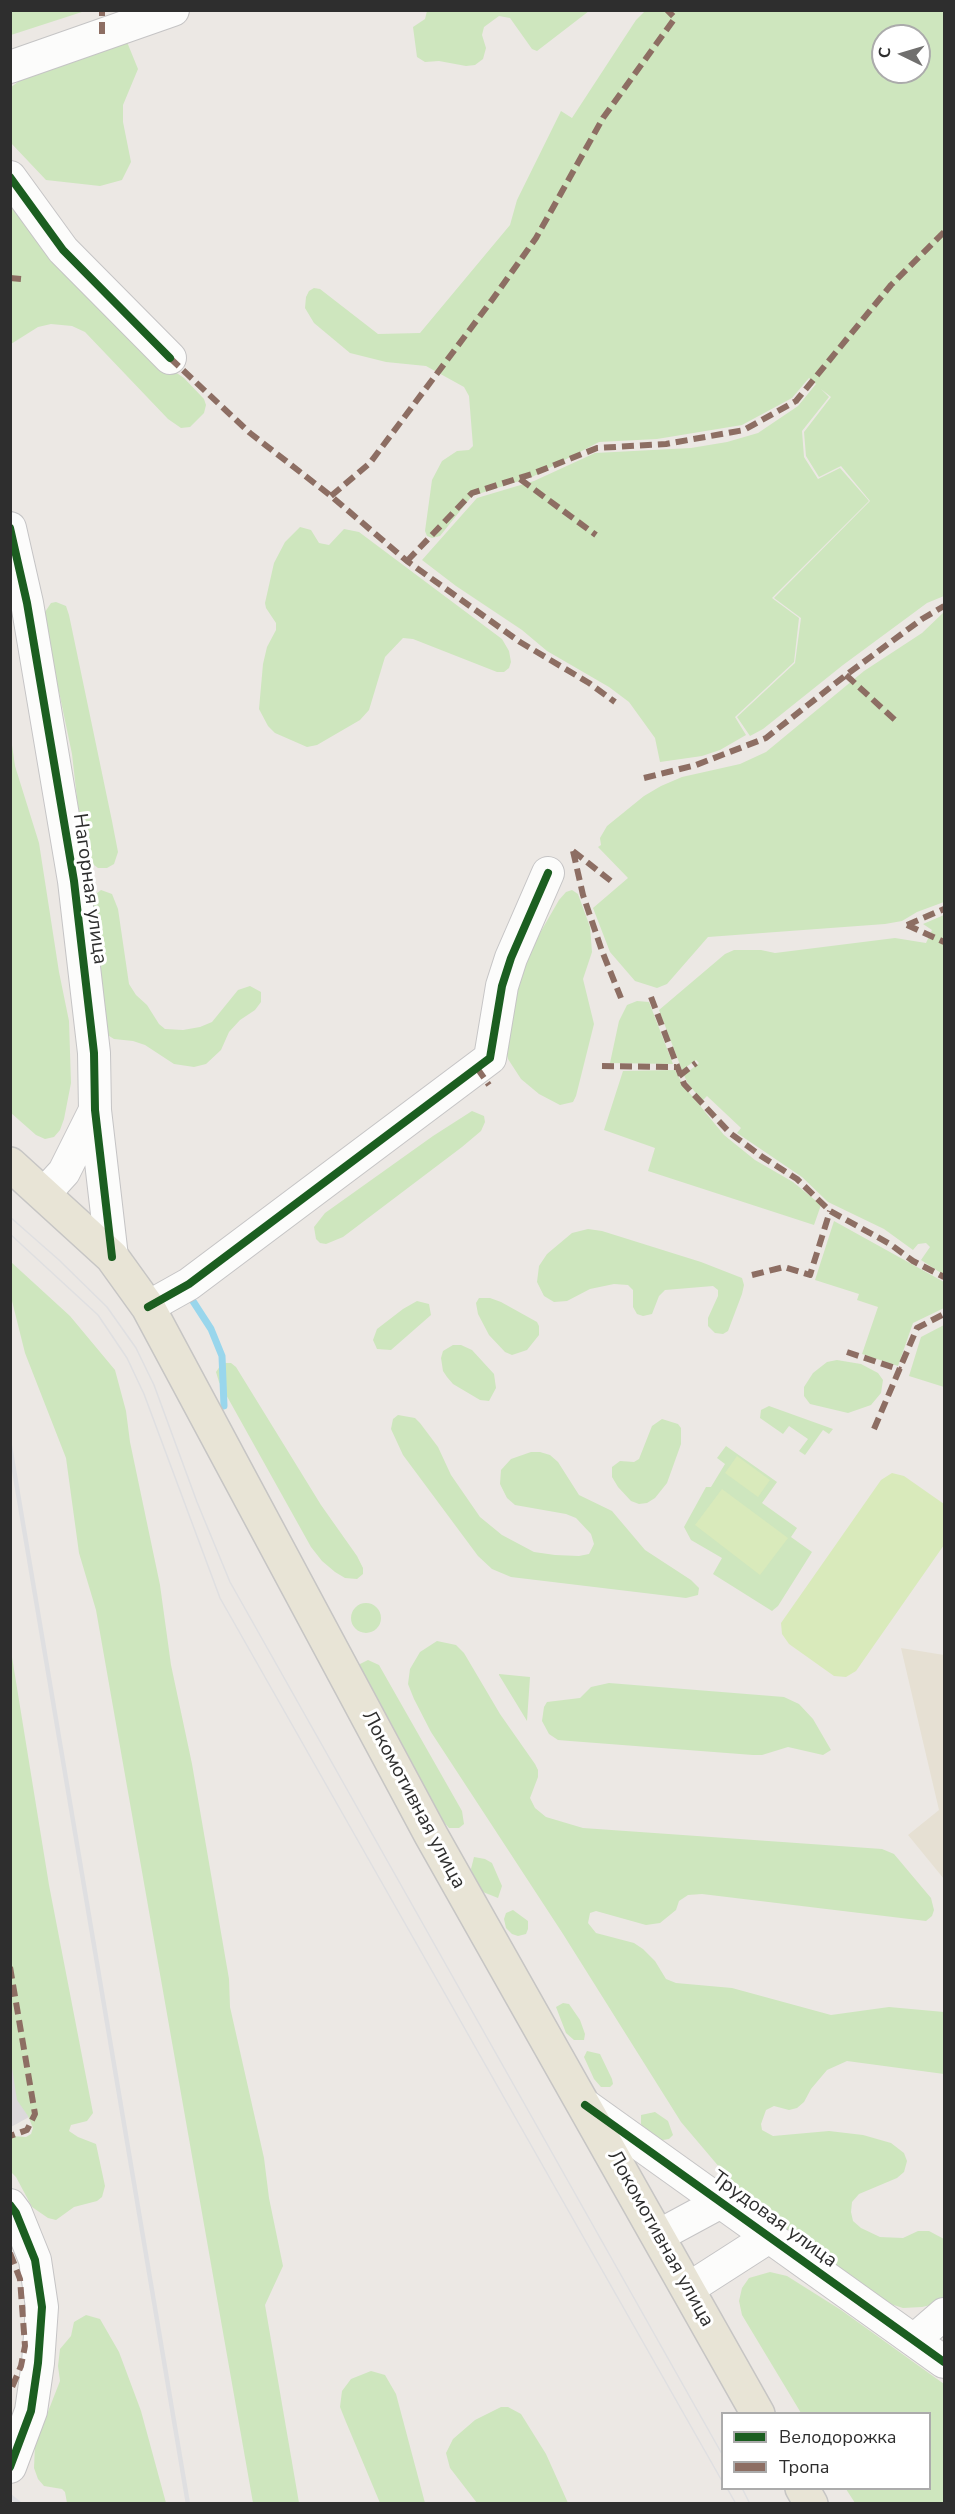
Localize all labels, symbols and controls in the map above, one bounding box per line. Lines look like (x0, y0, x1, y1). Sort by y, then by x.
north arrow (871, 24, 931, 84)
text: С (874, 46, 896, 59)
street label: Нагорная улица (67, 812, 111, 966)
street label: Локомотивная улица (356, 1707, 470, 1893)
street label: Локомотивная улица (601, 2147, 719, 2331)
street label: Трудовая улица (707, 2166, 841, 2274)
legend (721, 2412, 931, 2490)
text: Велодорожка (779, 2425, 896, 2449)
text: Тропа (779, 2455, 830, 2479)

